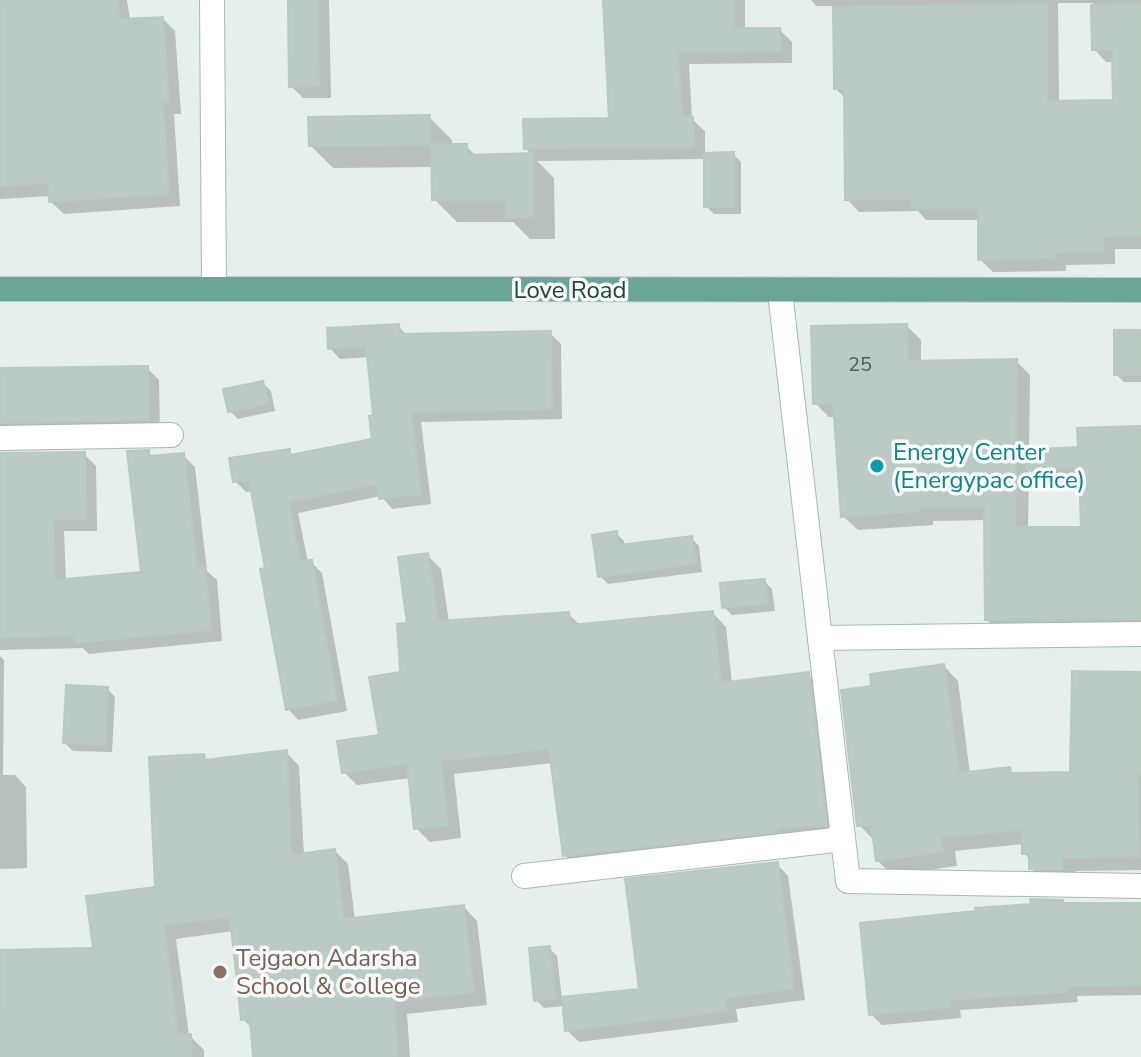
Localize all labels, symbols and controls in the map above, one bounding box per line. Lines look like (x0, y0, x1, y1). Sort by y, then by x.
street label: Love Road (513, 274, 627, 306)
house number: 25 (848, 351, 872, 378)
place label: Energy Center (Energypac office) (893, 436, 1085, 496)
marker: Energy Center (Energypac office) (868, 457, 886, 475)
place label: Tejgaon Adarsha School & College (236, 942, 421, 1002)
marker: Tejgaon Adarsha School & College (211, 963, 229, 981)

